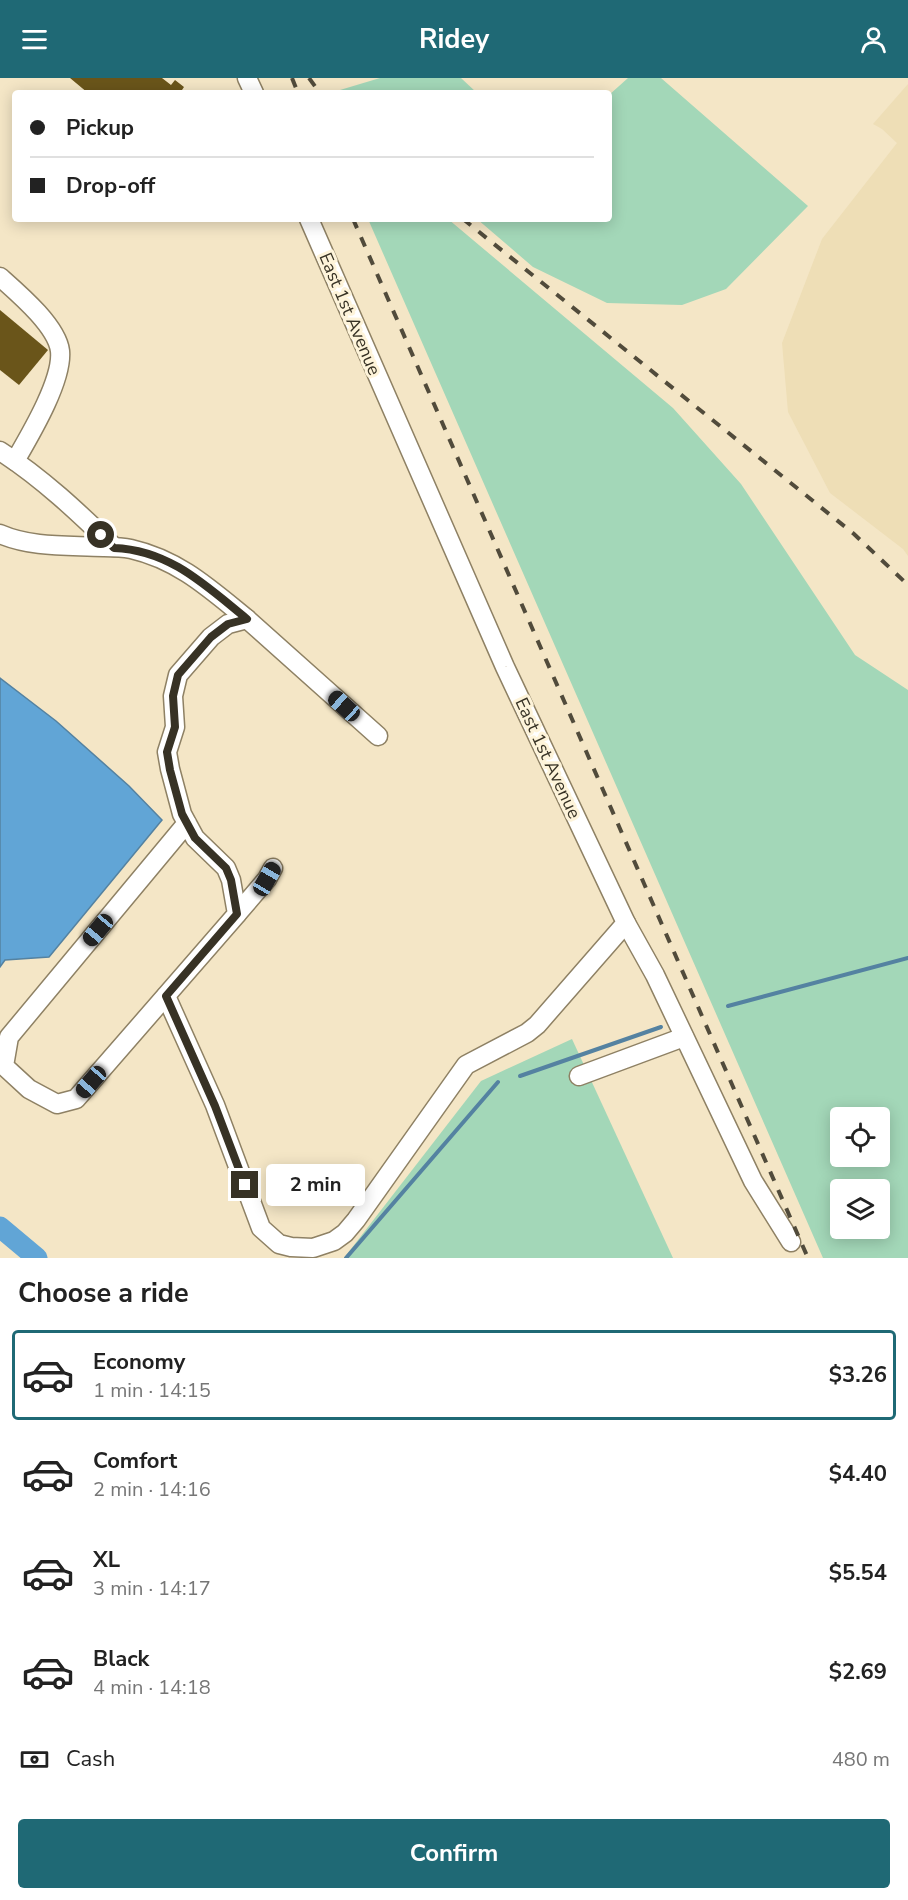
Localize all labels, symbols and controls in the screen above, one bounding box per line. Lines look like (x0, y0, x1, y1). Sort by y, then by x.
text: Ridey (419, 21, 489, 58)
icon: menu (18, 23, 51, 56)
icon: person (857, 23, 890, 56)
text: Pickup (66, 113, 134, 143)
text: Drop-off (66, 171, 155, 201)
street label: East 1st Avenue (313, 249, 387, 379)
route start (87, 521, 114, 548)
car (325, 687, 363, 725)
street label: East 1st Avenue (509, 694, 587, 822)
car (250, 859, 284, 899)
car (80, 910, 116, 950)
car (72, 1063, 110, 1101)
map controls (830, 1107, 890, 1239)
button: locate (830, 1107, 890, 1167)
callout: 2 min (266, 1164, 365, 1206)
route end (231, 1171, 258, 1198)
text: 2 min (290, 1171, 341, 1198)
button: layers (830, 1179, 890, 1239)
text: Choose a ride (18, 1275, 189, 1312)
text: Economy (93, 1347, 185, 1377)
icon: car (21, 1348, 75, 1402)
text: $3.26 (829, 1360, 887, 1390)
text: 1 min · 14:15 (93, 1377, 211, 1404)
text: Comfort (93, 1446, 177, 1476)
icon: car (21, 1447, 75, 1501)
text: $4.40 (829, 1459, 887, 1489)
text: 2 min · 14:16 (93, 1476, 211, 1503)
text: XL (93, 1545, 120, 1575)
icon: car (21, 1546, 75, 1600)
text: $5.54 (829, 1558, 887, 1588)
text: 3 min · 14:17 (93, 1575, 211, 1602)
text: Black (93, 1644, 149, 1674)
icon: car (21, 1645, 75, 1699)
text: $2.69 (829, 1657, 887, 1687)
text: 4 min · 14:18 (93, 1674, 211, 1701)
icon: cash (18, 1743, 51, 1776)
text: Cash (66, 1744, 115, 1774)
text: 480 m (832, 1746, 890, 1773)
button: Confirm (18, 1819, 890, 1888)

